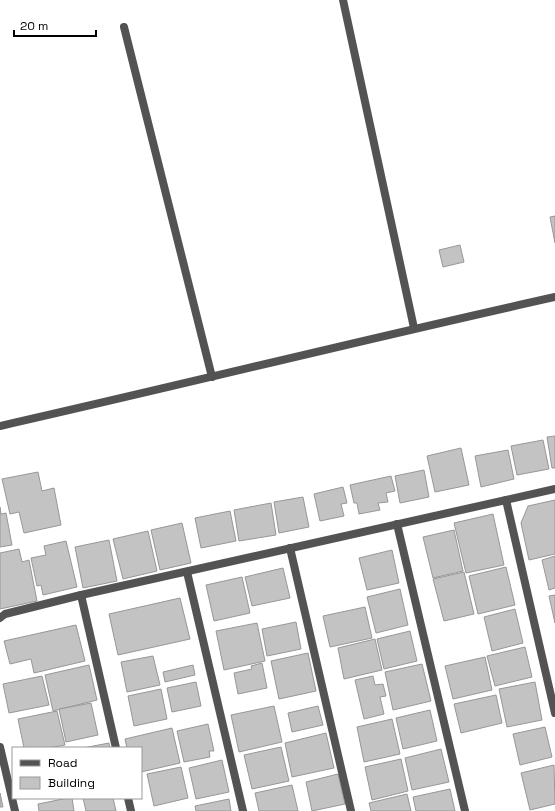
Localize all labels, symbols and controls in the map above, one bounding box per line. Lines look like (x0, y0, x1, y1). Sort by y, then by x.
scale bar (14, 12, 96, 38)
text: 20 m (20, 18, 48, 34)
legend (12, 747, 142, 799)
text: Road (48, 755, 77, 771)
text: Building (48, 775, 95, 791)

